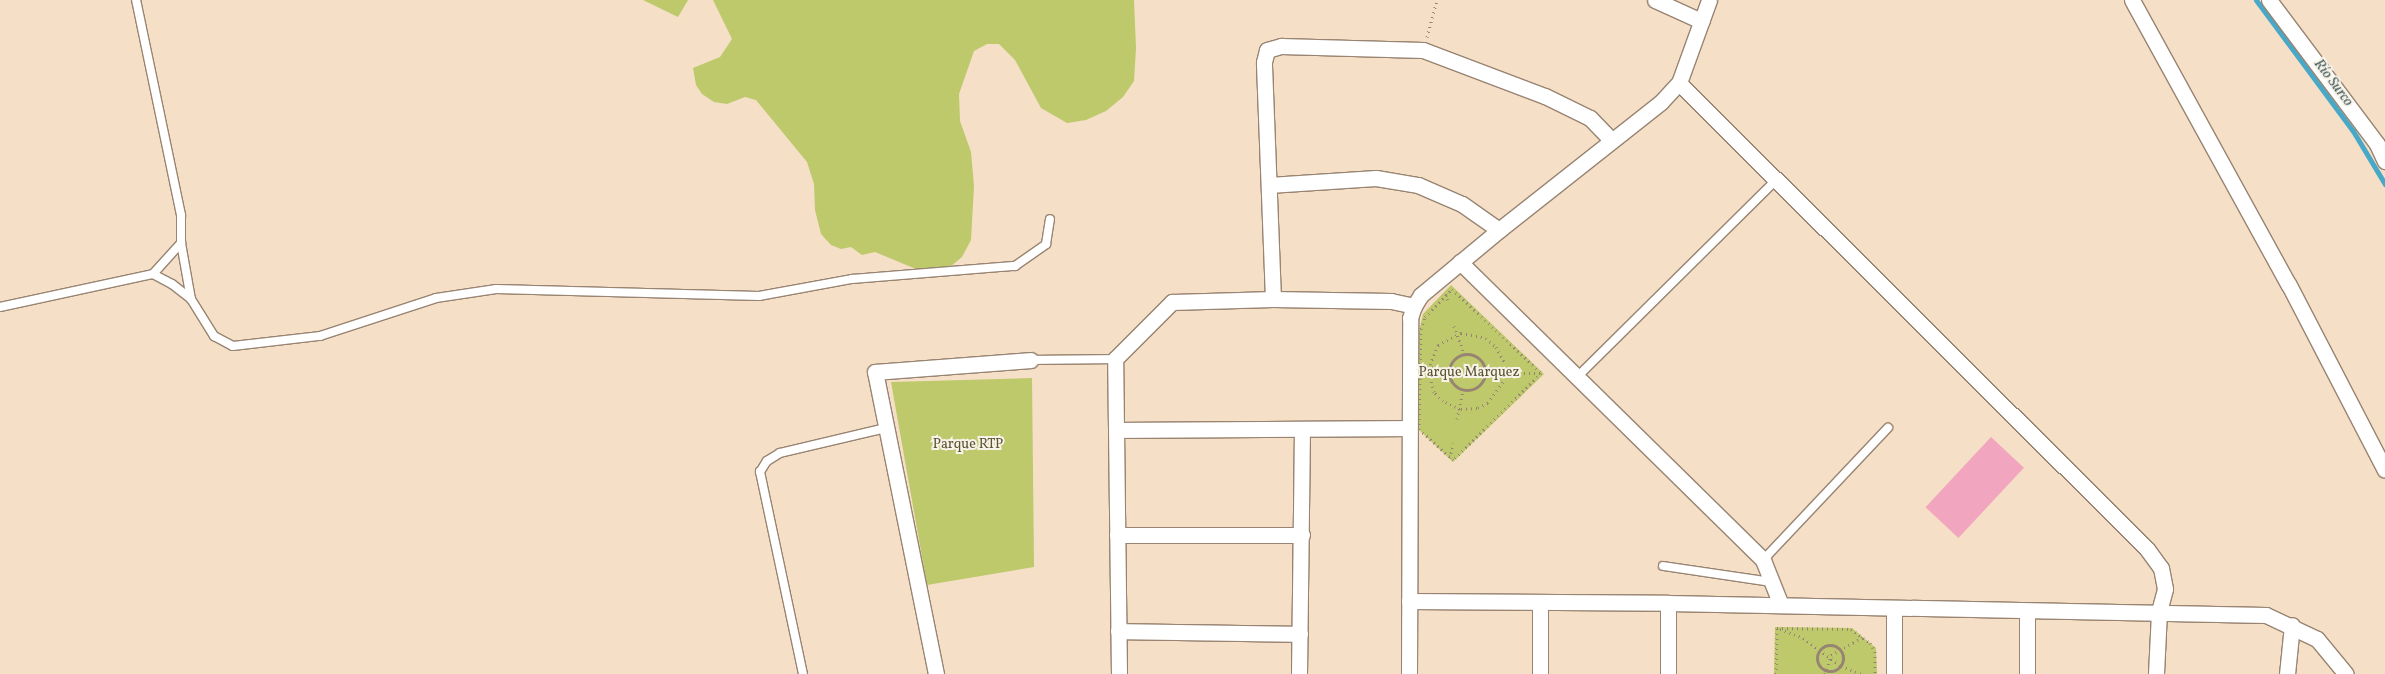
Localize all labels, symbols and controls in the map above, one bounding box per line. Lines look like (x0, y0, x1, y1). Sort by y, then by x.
water label: Río Surco (2309, 56, 2357, 110)
park label: Parque Marquez (1418, 365, 1520, 381)
park label: Parque RTP (933, 437, 1003, 453)

